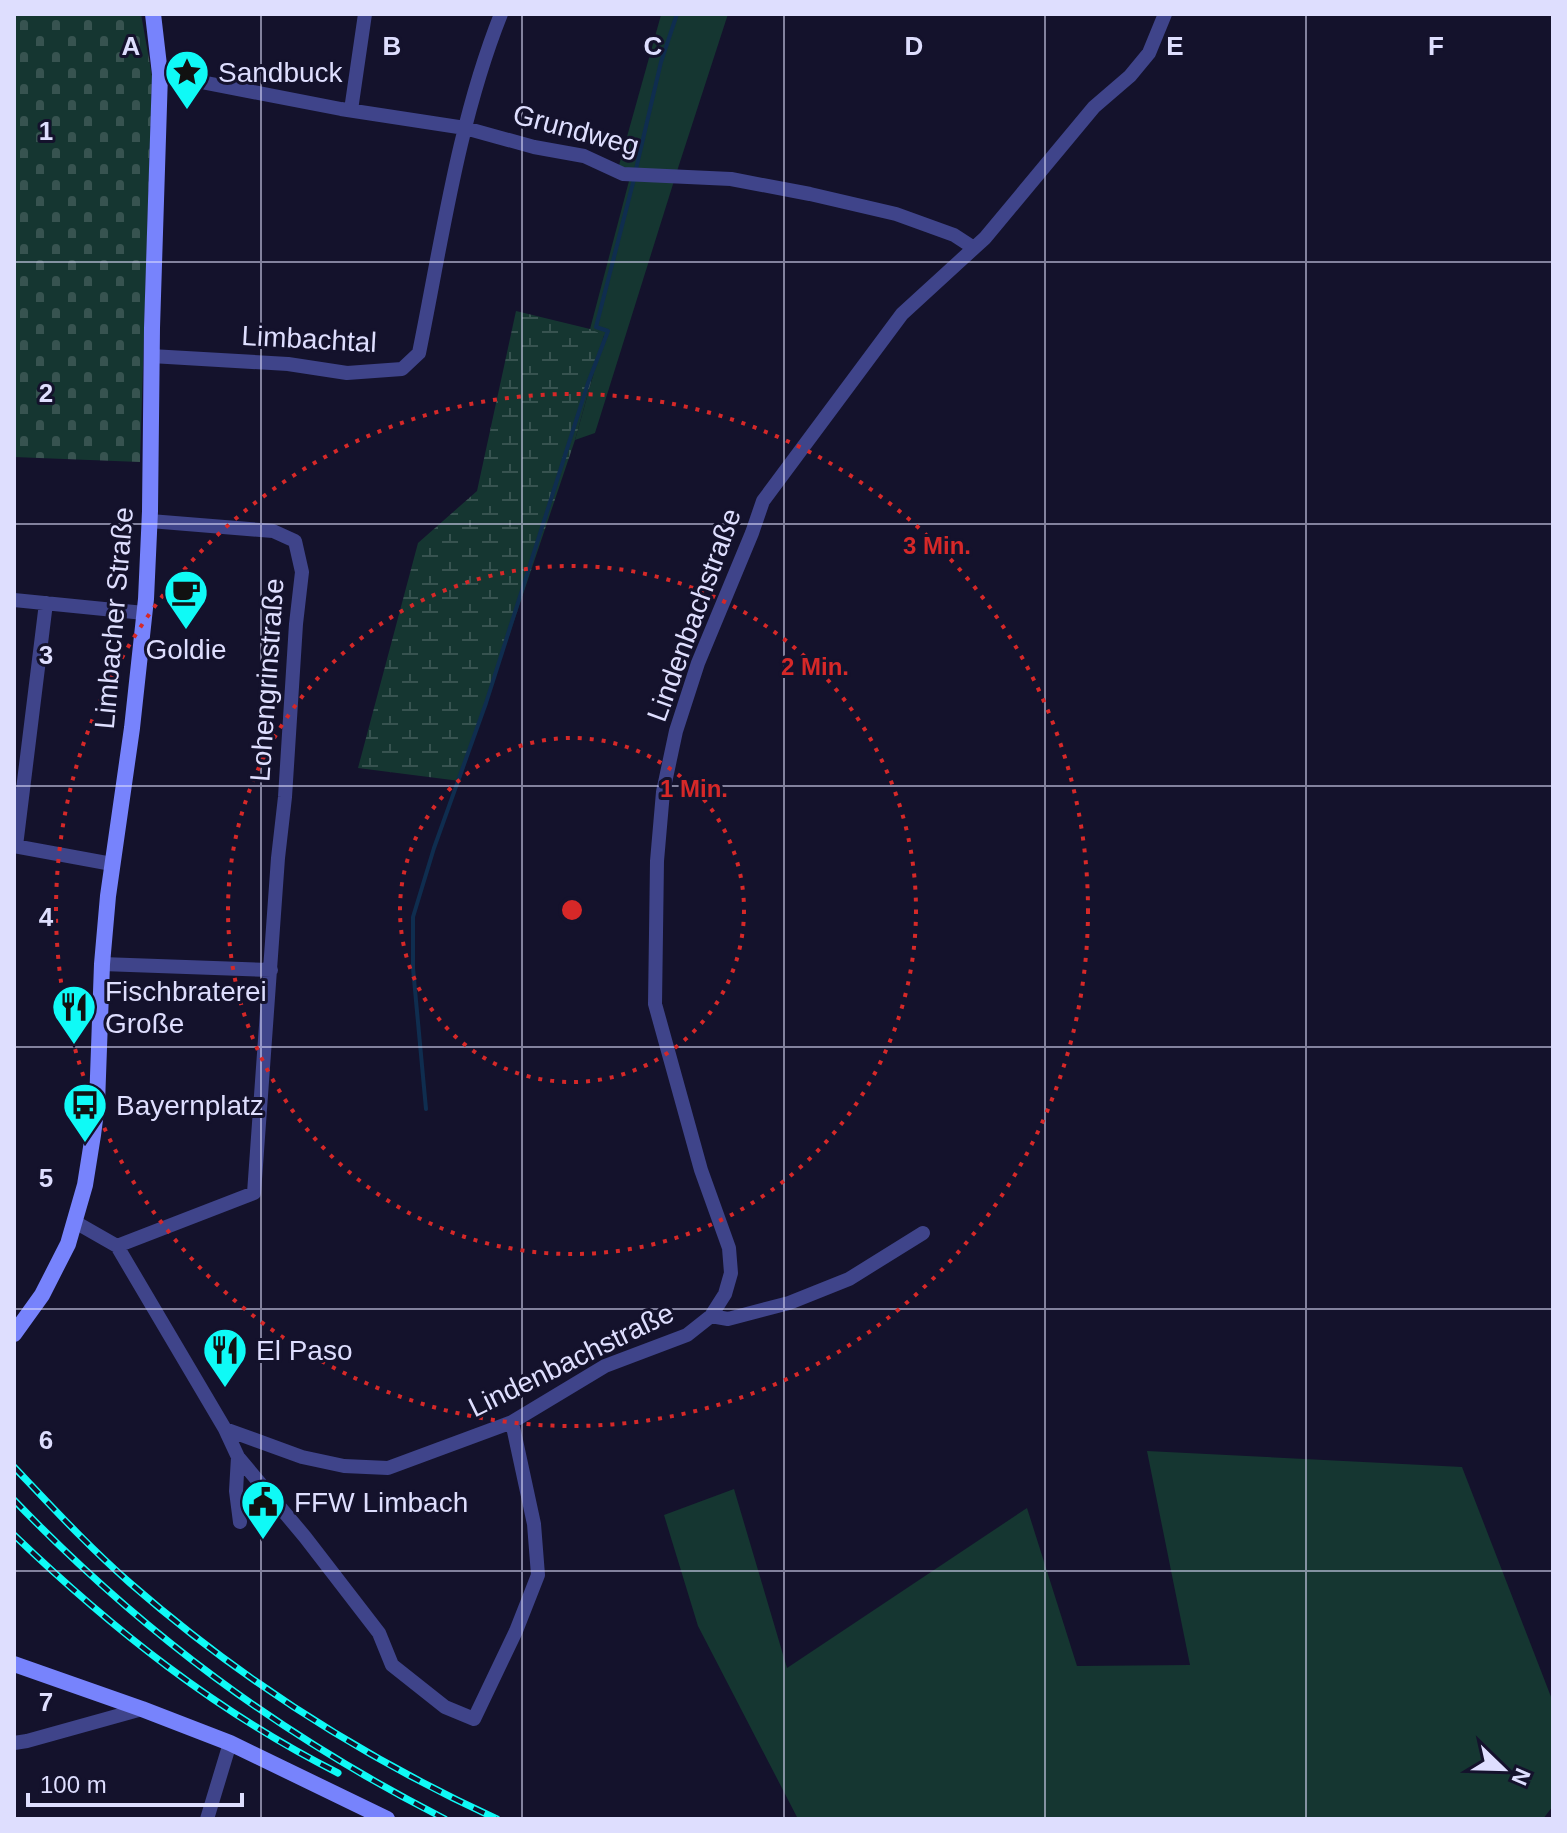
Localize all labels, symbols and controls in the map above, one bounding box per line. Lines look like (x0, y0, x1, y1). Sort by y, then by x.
text: A (122, 31, 141, 61)
text: B (383, 31, 401, 61)
text: C (644, 31, 663, 61)
text: D (905, 31, 923, 61)
text: E (1166, 31, 1184, 61)
text: F (1428, 31, 1444, 61)
place icon: Sandbuck (163, 48, 211, 111)
place label: Sandbuck (218, 57, 344, 88)
street label: Grundweg (510, 98, 642, 162)
text: 1 (39, 116, 53, 146)
street label: Limbachtal (241, 320, 377, 358)
text: 2 (39, 378, 53, 408)
street label: Lindenbachstraße (641, 504, 747, 726)
street label: Limbacher Straße (89, 506, 139, 730)
text: 3 Min. (903, 532, 971, 559)
cafe icon: Goldie (162, 568, 210, 631)
street label: Lohengrinstraße (244, 577, 290, 783)
place label: Goldie (146, 634, 226, 665)
text: 3 (39, 640, 53, 670)
text: 2 Min. (781, 653, 849, 680)
text: 1 Min. (660, 775, 728, 802)
centre of rings (558, 896, 586, 924)
text: 4 (39, 902, 54, 932)
place label: Fischbraterei Große (105, 976, 267, 1039)
restaurant icon: Fischbraterei Große (50, 983, 98, 1046)
bus stop icon: Bayernplatz (61, 1081, 109, 1144)
place label: Bayernplatz (116, 1090, 264, 1121)
text: 5 (39, 1163, 53, 1193)
street label: Lindenbachstraße (463, 1297, 679, 1423)
restaurant icon: El Paso (201, 1326, 249, 1389)
place label: El Paso (256, 1335, 353, 1366)
text: 6 (39, 1425, 53, 1455)
public building icon: FFW Limbach (239, 1478, 287, 1541)
place label: FFW Limbach (294, 1487, 468, 1518)
text: 7 (39, 1687, 53, 1717)
north arrow (1463, 1729, 1543, 1809)
scale bar (28, 1757, 242, 1807)
text: N (1506, 1764, 1536, 1789)
text: 100 m (40, 1771, 107, 1798)

